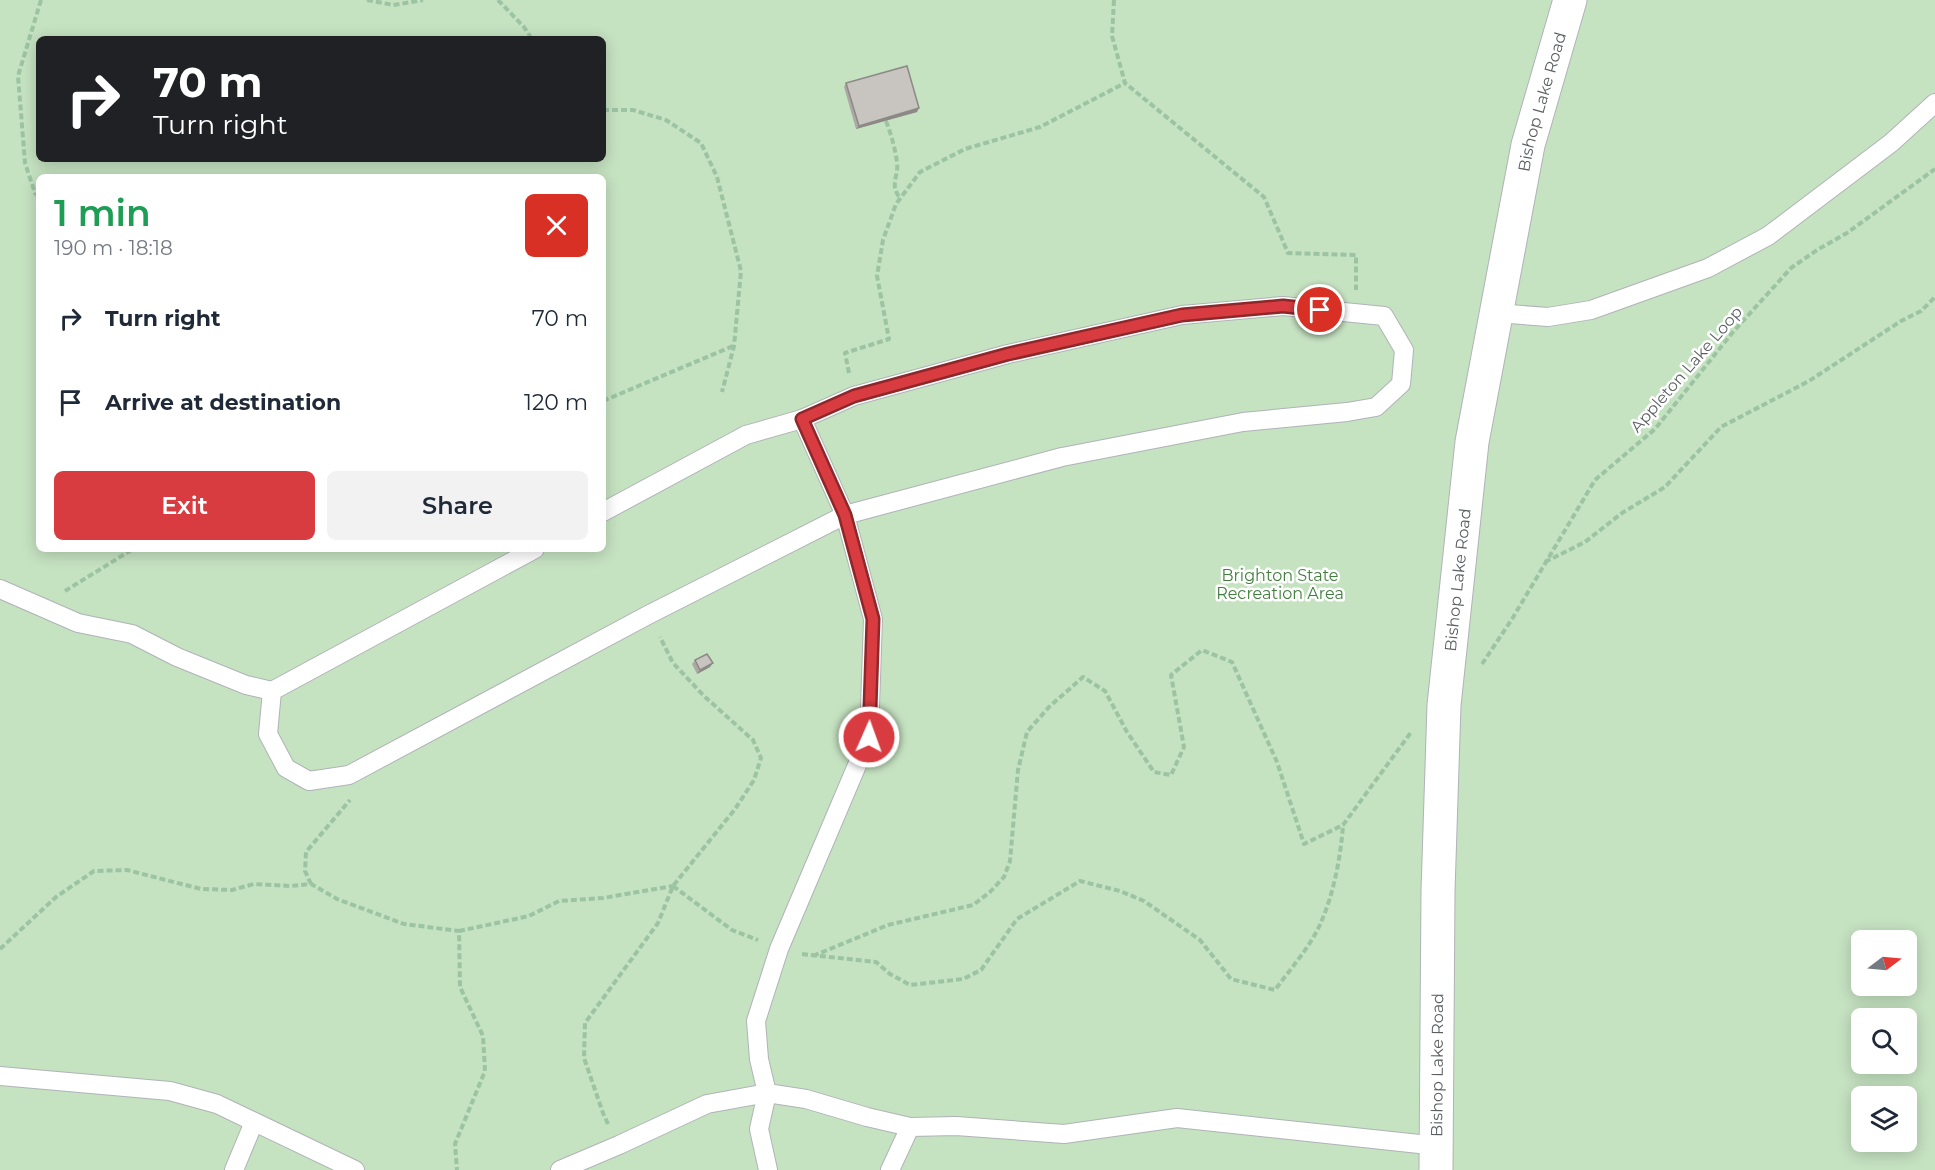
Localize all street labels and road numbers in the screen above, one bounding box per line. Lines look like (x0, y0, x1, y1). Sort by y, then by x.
street label: Bishop Lake Road (1514, 30, 1570, 173)
street label: Appleton Lake Loop (1627, 302, 1746, 436)
street label: Bishop Lake Road (1441, 507, 1475, 652)
street label: Bishop Lake Road (1427, 993, 1447, 1137)

